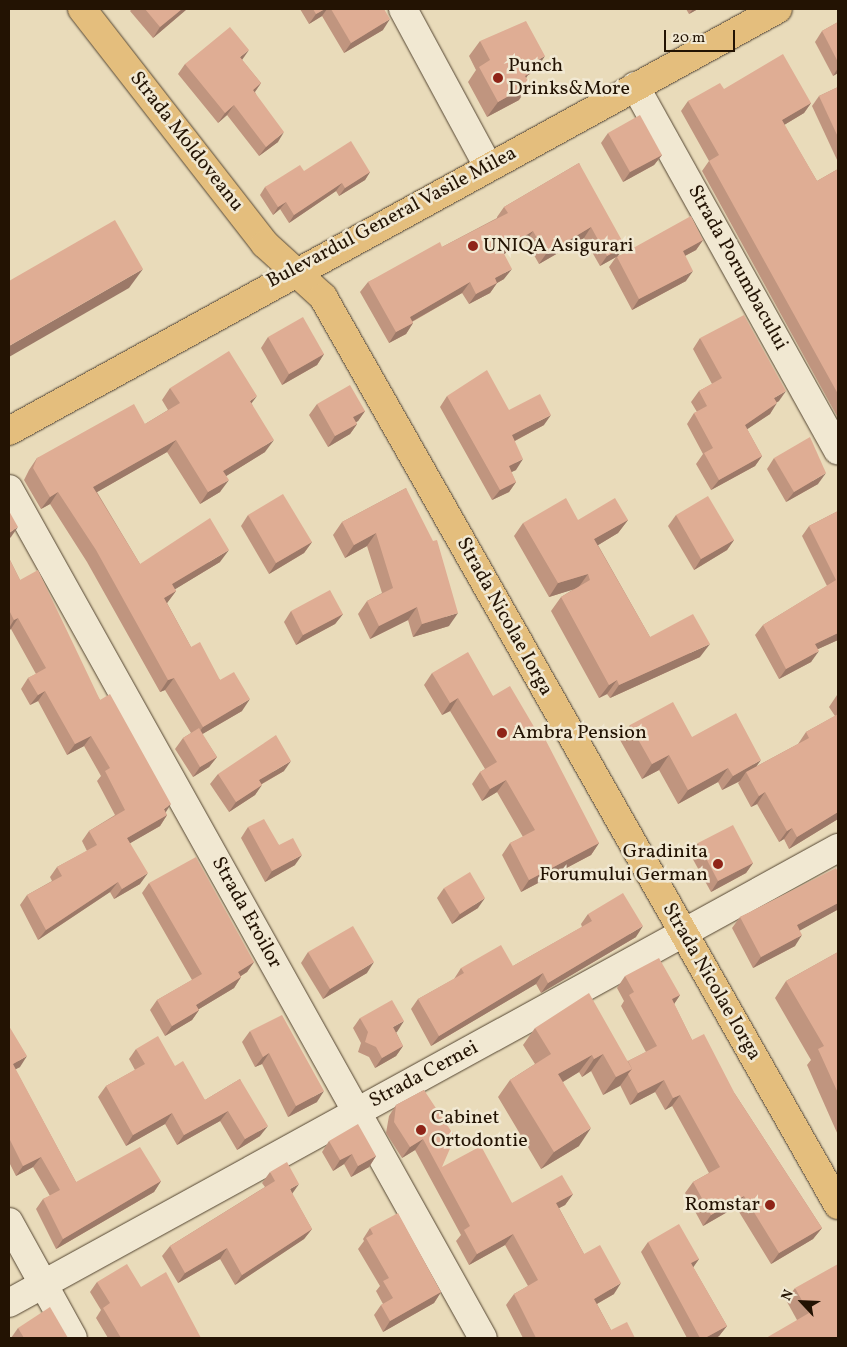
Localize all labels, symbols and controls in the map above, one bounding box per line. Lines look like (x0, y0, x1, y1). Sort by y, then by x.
scale bar (667, 20, 738, 52)
text: 20 m (672, 28, 705, 49)
place label: Punch Drinks&More (508, 54, 630, 101)
street label: Strada Moldoveanu (124, 67, 248, 217)
marker: Punch Drinks&More (492, 72, 504, 84)
street label: Bulevardul General Vasile Milea (263, 142, 521, 294)
street label: Strada Porumbacului (682, 181, 792, 355)
place label: UNIQA Asigurari (483, 234, 634, 258)
marker: UNIQA Asigurari (467, 240, 479, 252)
street label: Strada Nicolae Iorga (450, 534, 558, 700)
place label: Ambra Pension (512, 721, 647, 745)
marker: Ambra Pension (496, 727, 508, 739)
place label: Gradinita Forumului German (539, 840, 708, 887)
street label: Strada Eroilor (206, 853, 286, 973)
marker: Gradinita Forumului German (712, 858, 724, 870)
street label: Strada Nicolae Iorga (656, 899, 766, 1065)
street label: Strada Cernei (365, 1036, 483, 1114)
place label: Cabinet Ortodontie (431, 1106, 528, 1153)
marker: Cabinet Ortodontie (415, 1124, 427, 1136)
place label: Romstar (684, 1193, 760, 1217)
marker: Romstar (764, 1199, 776, 1211)
north arrow (777, 1277, 827, 1327)
text: N (777, 1287, 799, 1304)

